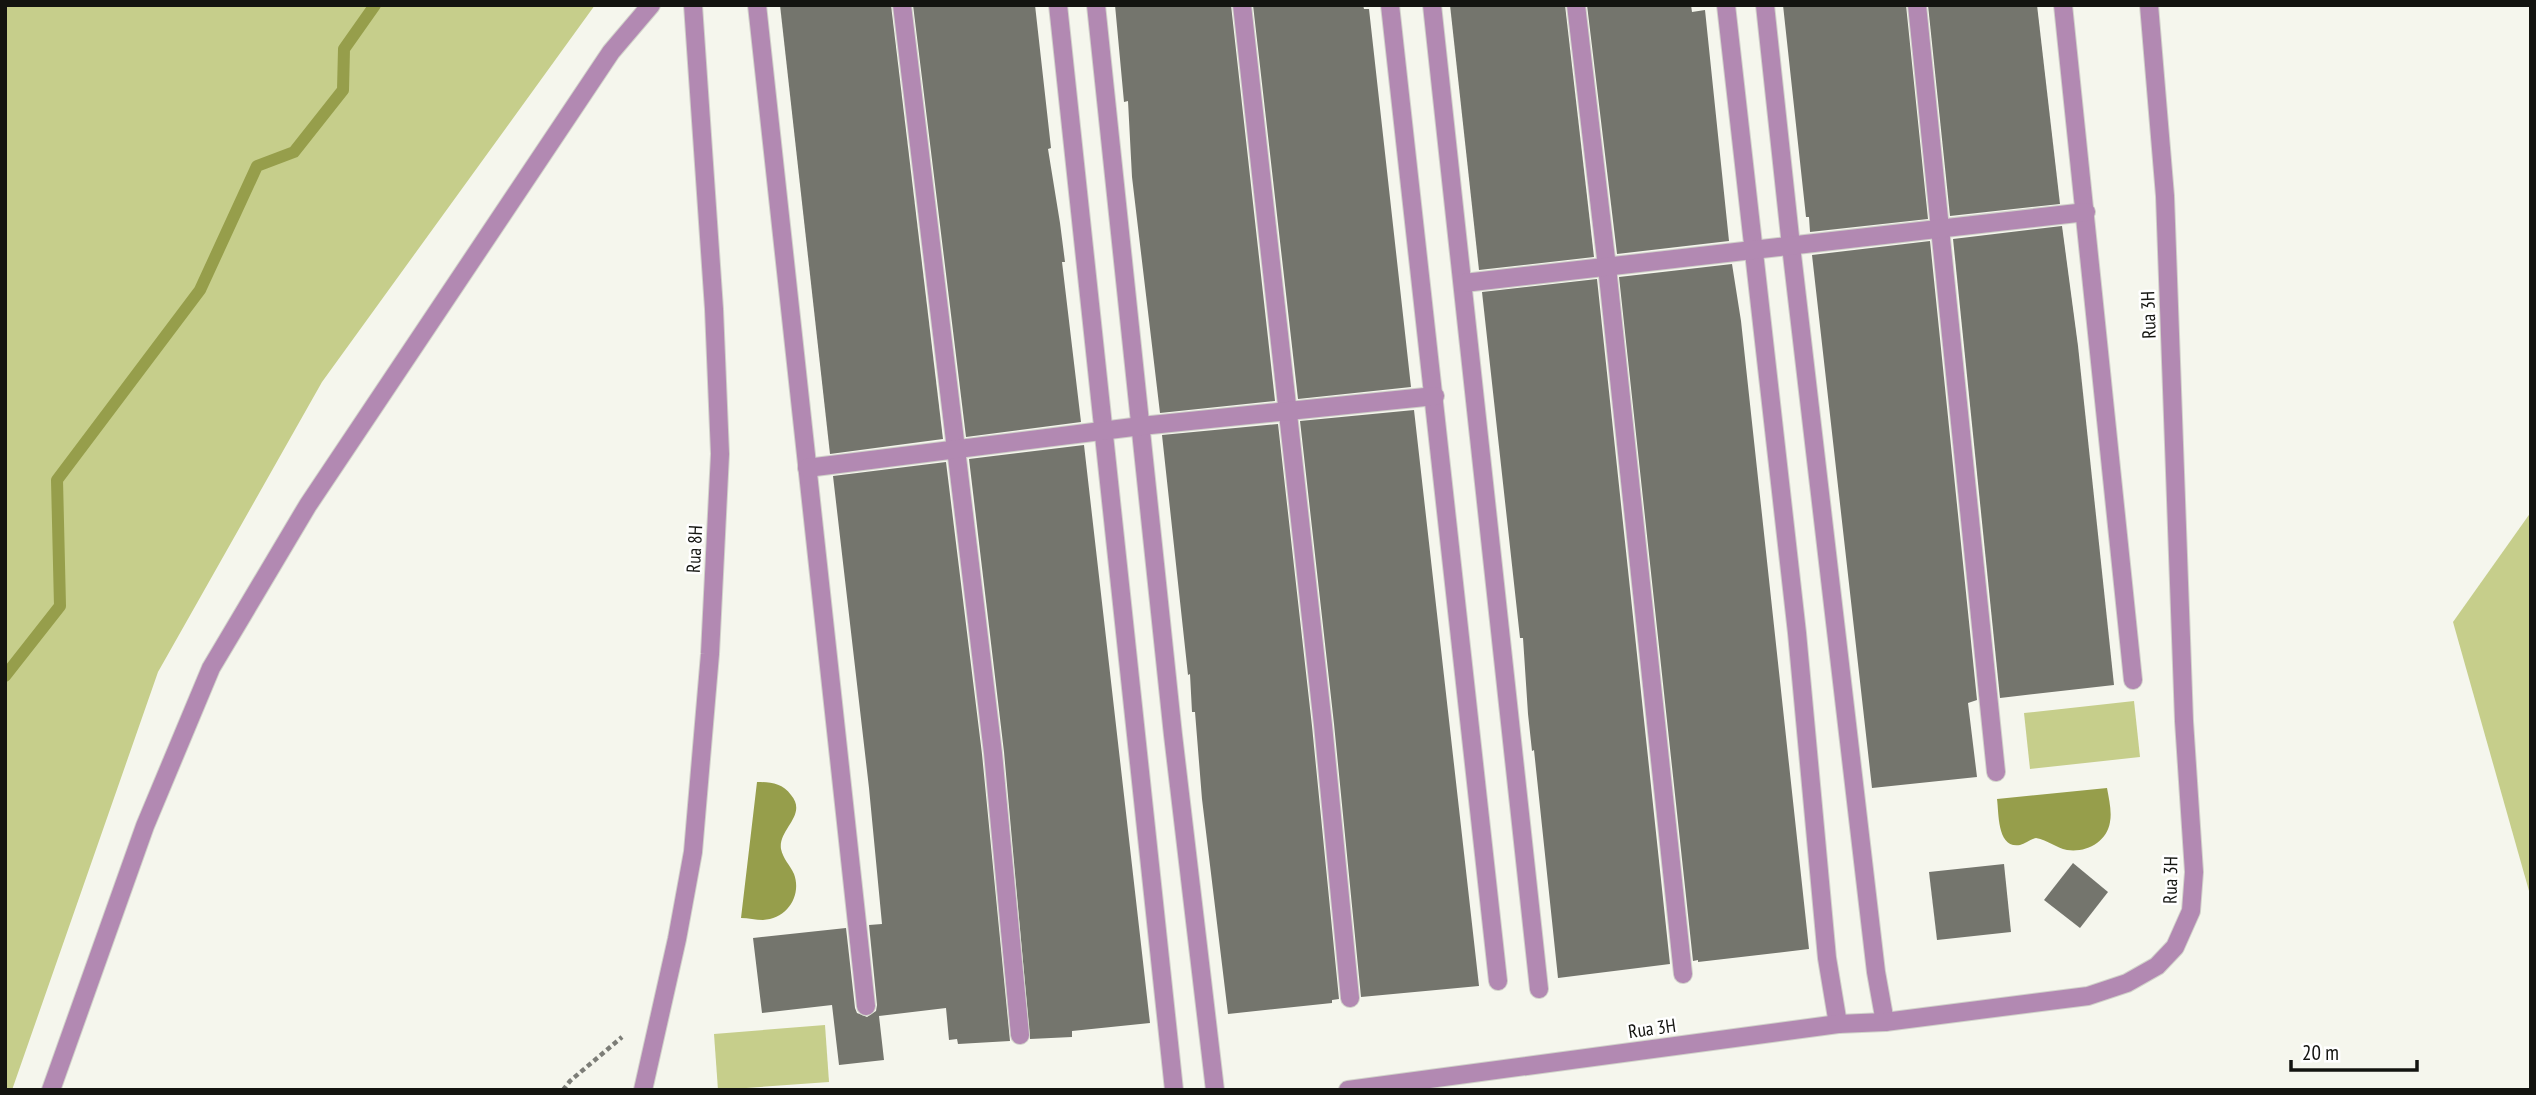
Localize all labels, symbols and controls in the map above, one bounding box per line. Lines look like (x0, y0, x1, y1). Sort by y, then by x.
street label: Rua 3H (2135, 291, 2161, 339)
street label: Rua 8H (681, 525, 707, 573)
street label: Rua 3H (2158, 856, 2182, 904)
street label: Rua 3H (1627, 1013, 1677, 1043)
scale bar (2291, 1028, 2417, 1072)
text: 20 m (2302, 1039, 2339, 1066)

